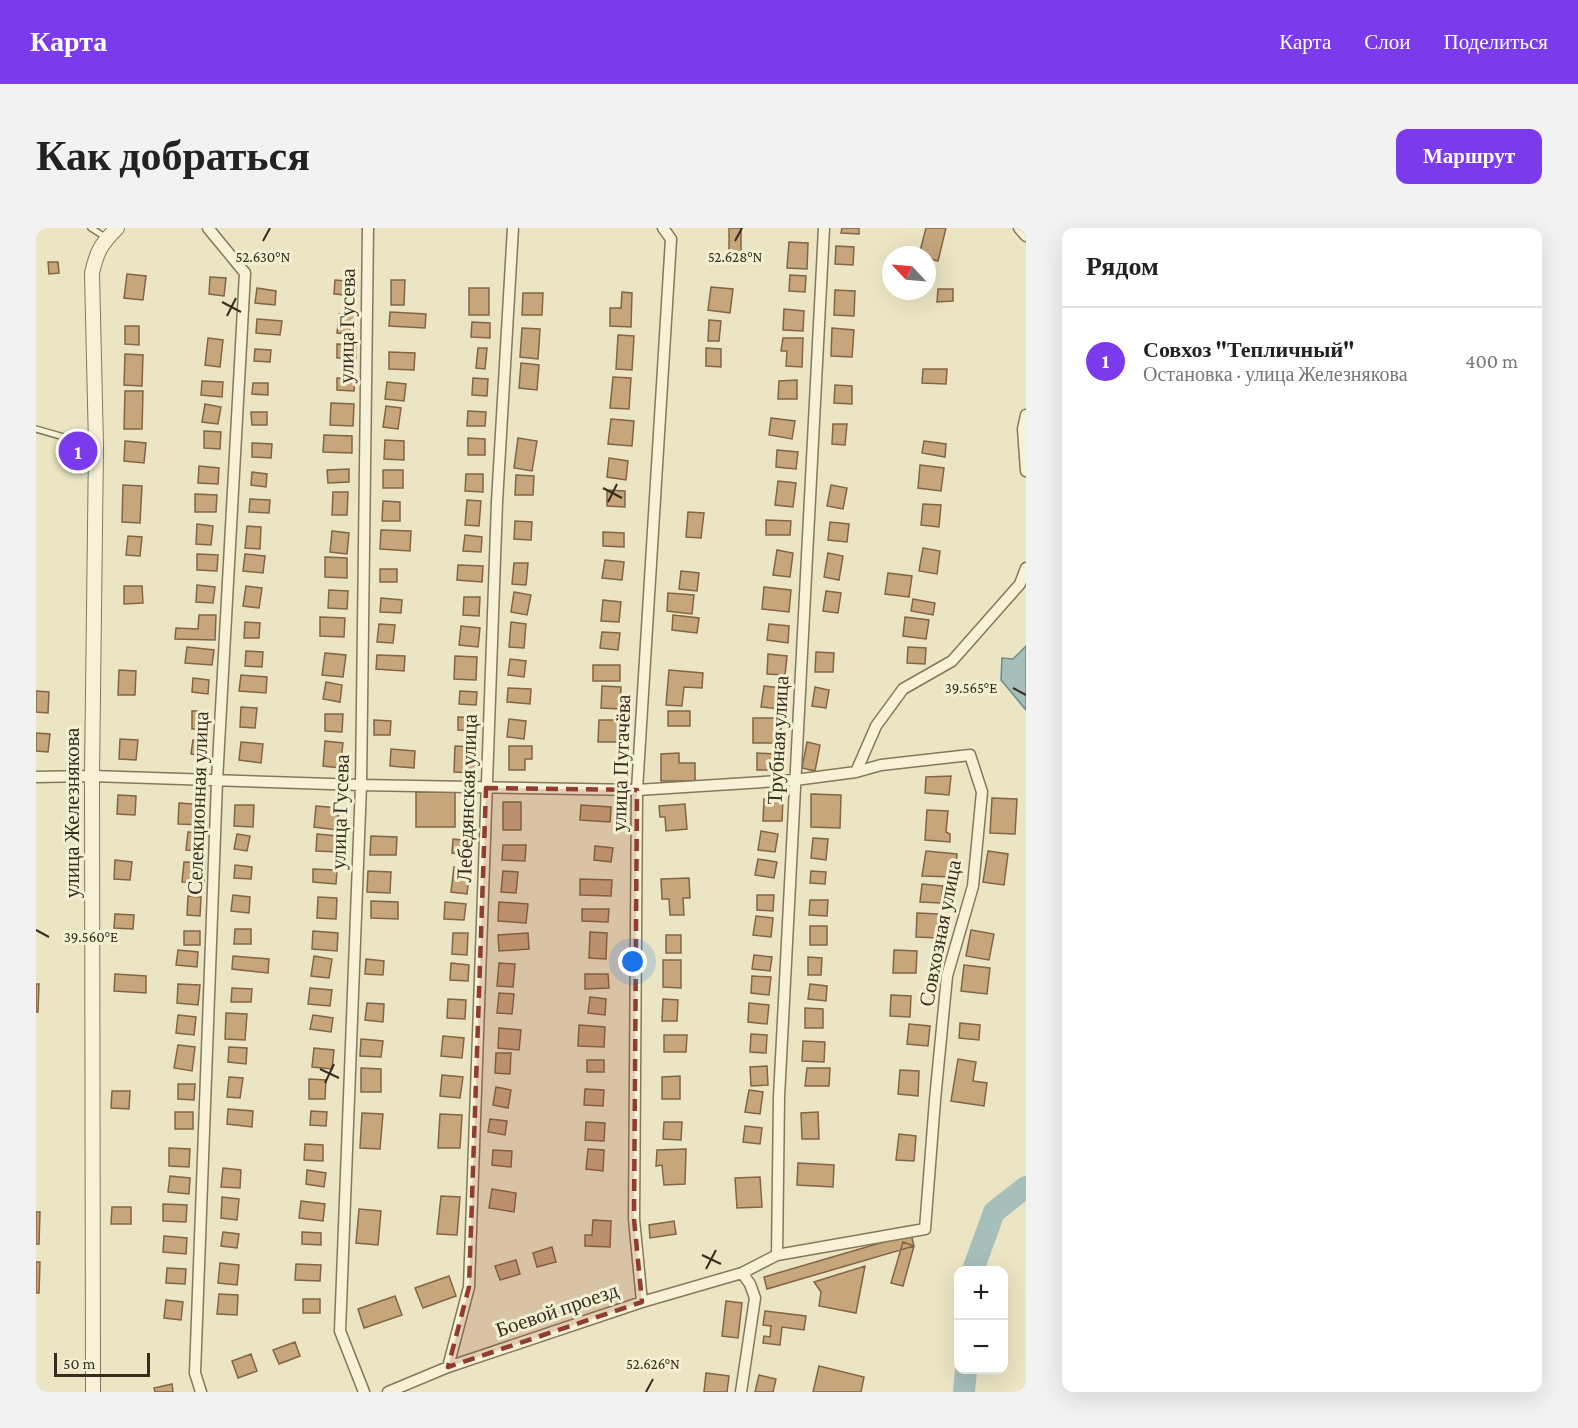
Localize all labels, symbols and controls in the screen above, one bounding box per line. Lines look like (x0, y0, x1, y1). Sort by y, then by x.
text: Карта (30, 26, 107, 57)
text: Карта (1279, 30, 1331, 54)
text: Слои (1364, 30, 1410, 54)
text: Поделиться (1443, 30, 1548, 54)
button: Маршрут (1396, 129, 1542, 184)
text: Как добраться (36, 132, 310, 179)
north arrow (882, 246, 936, 300)
text: 52.630°N (236, 249, 291, 265)
text: 52.628°N (708, 249, 762, 265)
text: Рядом (1086, 252, 1159, 281)
street label: улица Гусева (334, 267, 360, 384)
text: Совхоз "Тепличный" (1143, 337, 1355, 362)
text: 1 (1102, 350, 1109, 372)
text: 400 m (1465, 350, 1518, 372)
text: Остановка · улица Железнякова (1143, 363, 1408, 385)
pin: 1 (58, 428, 98, 474)
street label: Трубная улица (763, 674, 793, 805)
text: 39.565°E (945, 680, 997, 696)
street label: улица Пугачёва (607, 693, 635, 832)
street label: Селекционная улица (183, 710, 213, 895)
street label: Лебедянская улица (452, 713, 482, 883)
street label: улица Железнякова (60, 727, 84, 898)
street label: улица Гусева (326, 753, 354, 870)
street label: Совхозная улица (914, 857, 966, 1008)
text: 39.560°E (64, 929, 118, 945)
your location (618, 947, 647, 976)
map controls (954, 1266, 1008, 1374)
button: + (954, 1266, 1008, 1320)
street label: Боевой проезд (492, 1278, 622, 1342)
button: − (954, 1320, 1008, 1374)
scale bar (54, 1350, 150, 1378)
text: 50 m (63, 1355, 95, 1372)
text: 52.626°N (626, 1356, 680, 1372)

